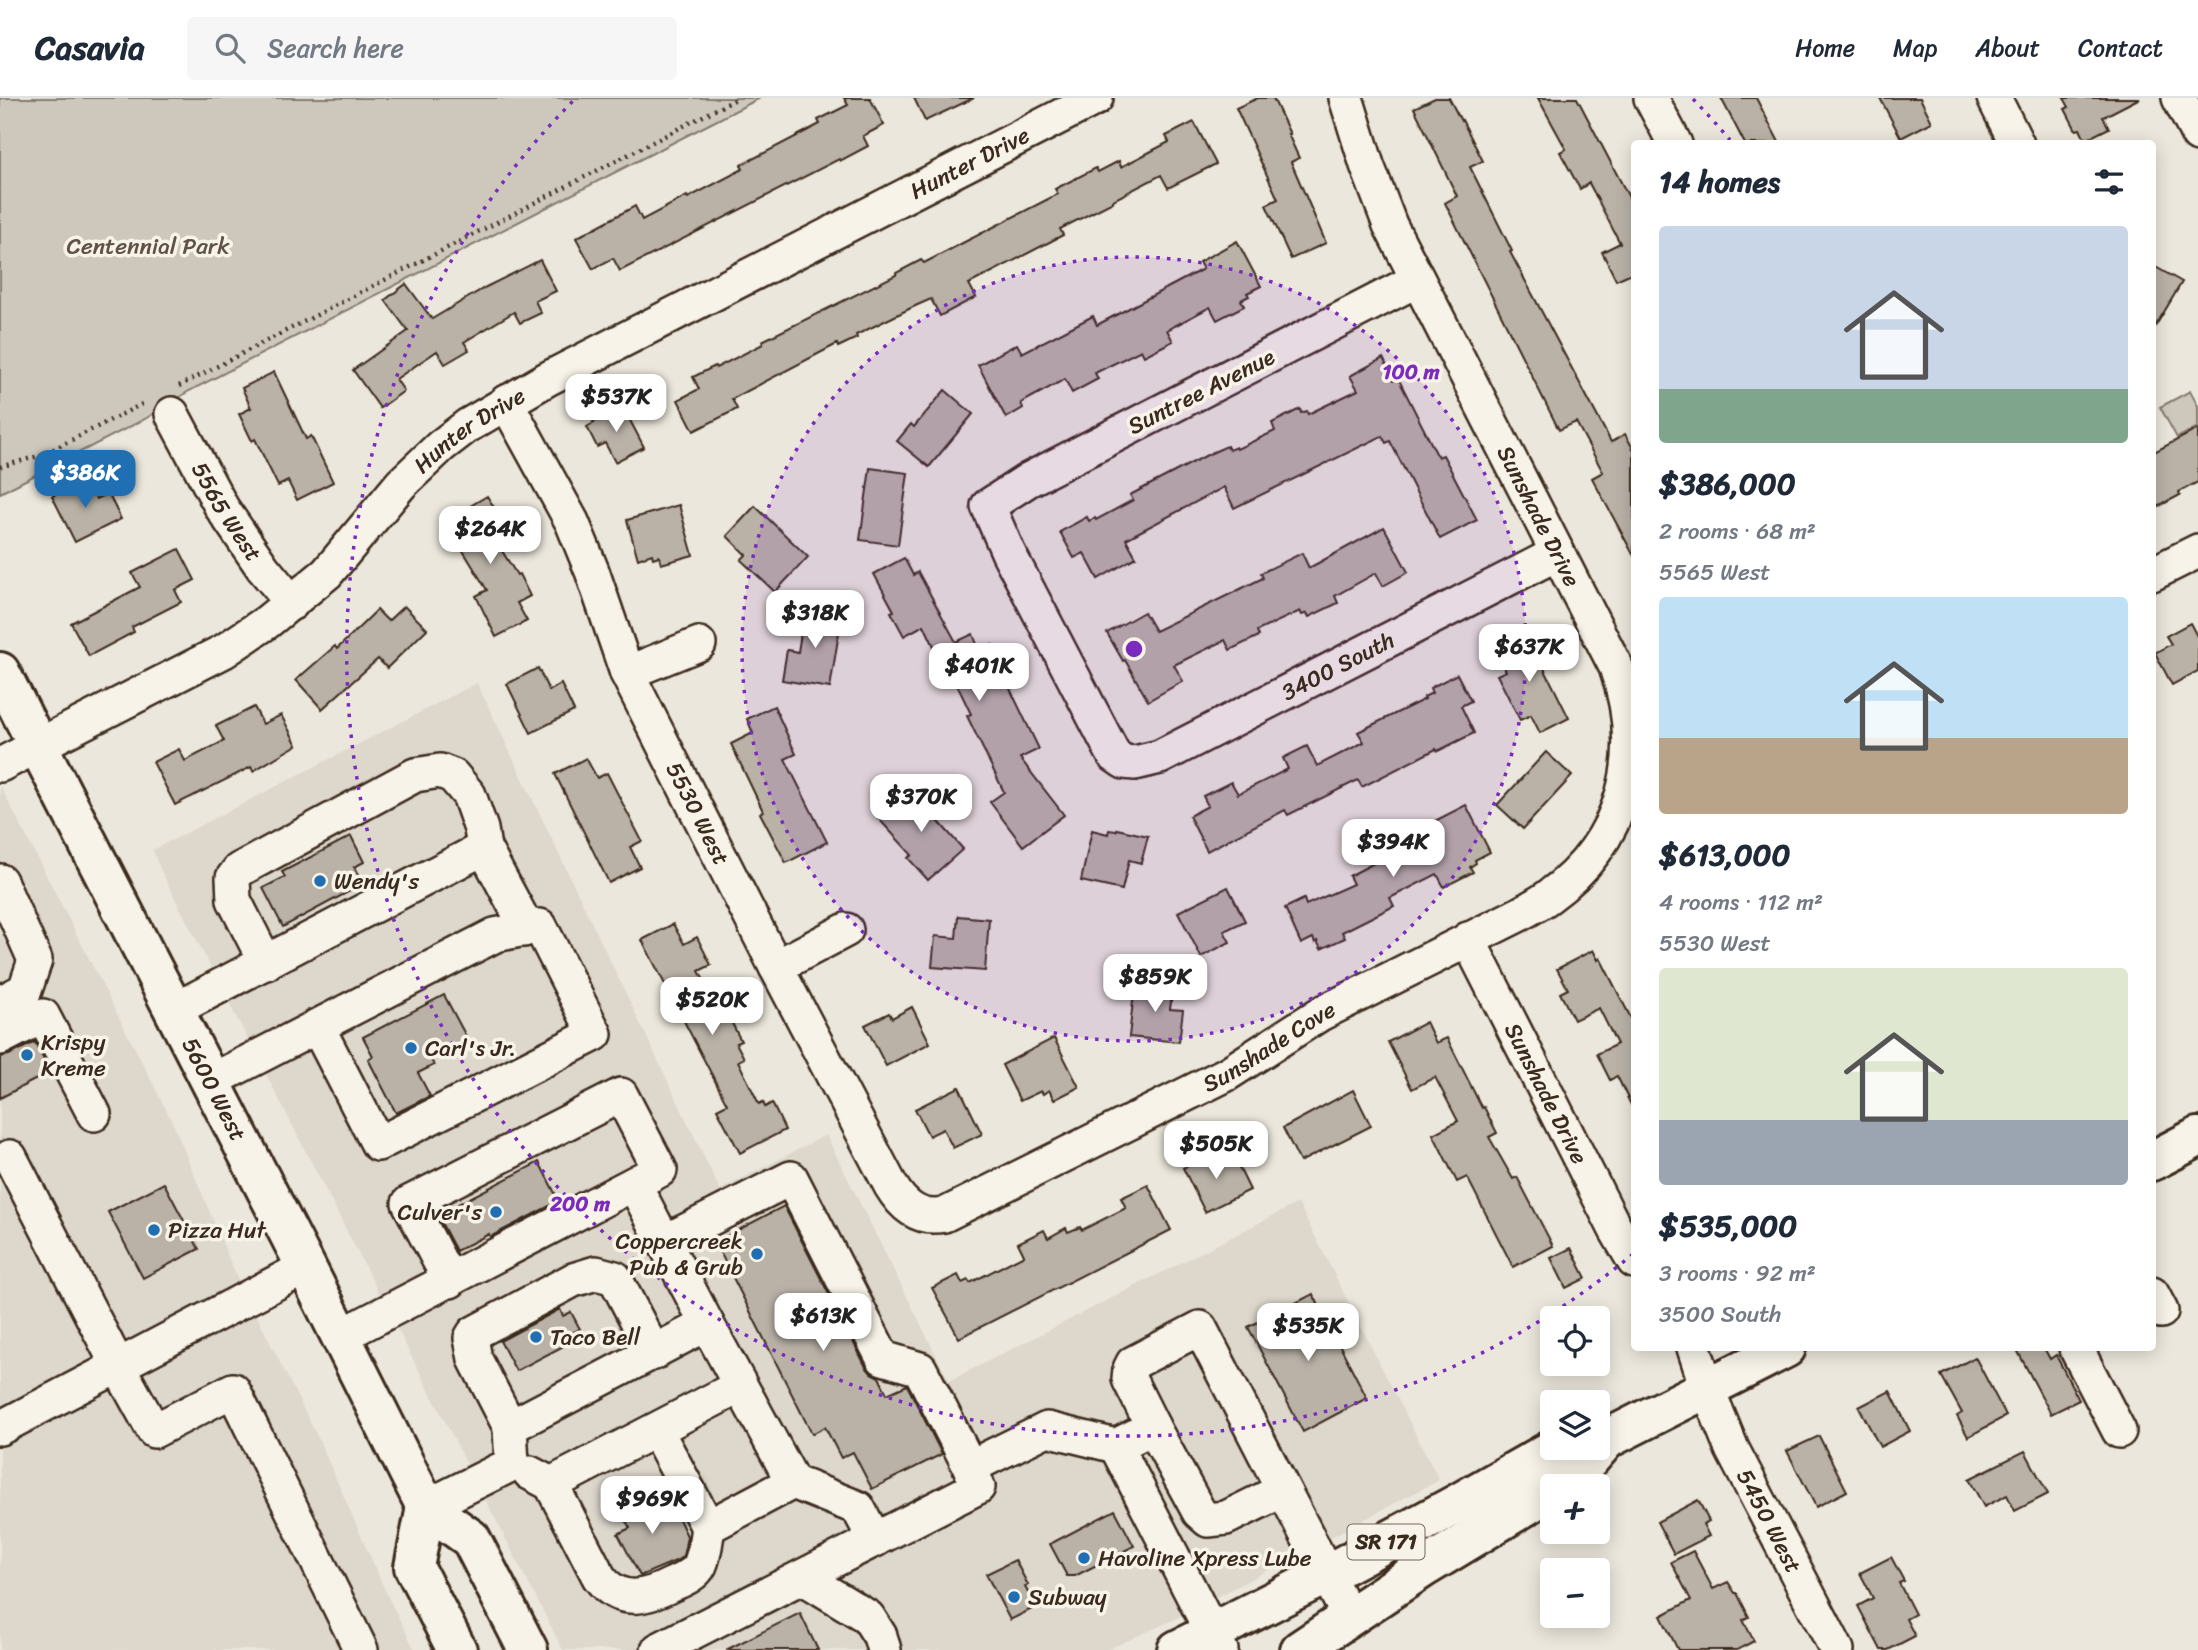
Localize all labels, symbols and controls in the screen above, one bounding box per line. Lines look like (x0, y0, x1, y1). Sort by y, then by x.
search box (187, 17, 677, 80)
text: Casavia (35, 19, 145, 77)
text: Search here (267, 25, 404, 71)
text: Home (1795, 27, 1855, 69)
text: Map (1893, 27, 1937, 69)
text: About (1975, 27, 2040, 69)
text: Contact (2078, 27, 2163, 69)
icon: search (211, 29, 249, 67)
street label: Hunter Drive (903, 115, 1037, 211)
text: 14 homes (1659, 155, 1780, 209)
icon: filters (2090, 163, 2128, 201)
park label: Centennial Park (67, 226, 230, 267)
icon: home (1831, 272, 1957, 398)
street label: Suntree Avenue (1120, 337, 1282, 446)
text: 100 m (1382, 353, 1440, 391)
pin: $537K (567, 374, 665, 434)
street label: Hunter Drive (403, 376, 534, 484)
text: $537K (581, 376, 651, 417)
street label: Sunshade Drive (1485, 438, 1592, 595)
pin: $386K (36, 450, 134, 510)
text: $386K (50, 452, 120, 493)
street label: 5565 West (180, 454, 273, 570)
text: $386,000 (1659, 457, 1796, 511)
pin: $264K (441, 506, 539, 566)
text: $264K (455, 508, 525, 549)
text: 2 rooms · 68 m² (1659, 511, 1816, 552)
text: 5565 West (1659, 552, 1770, 593)
pin: $318K (766, 590, 864, 650)
text: $318K (782, 592, 848, 633)
street label: 3400 South (1274, 620, 1402, 713)
pin: $637K (1480, 624, 1578, 684)
text: $637K (1495, 626, 1563, 667)
centre of rings (1122, 637, 1146, 661)
icon: home (1831, 643, 1957, 769)
pin: $401K (930, 644, 1028, 703)
text: $401K (945, 645, 1013, 686)
street label: 5530 West (654, 755, 741, 873)
pin: $370K (872, 774, 970, 834)
text: $370K (886, 776, 956, 817)
pin: $394K (1344, 820, 1442, 879)
text: $394K (1358, 821, 1428, 862)
text: $613,000 (1659, 828, 1791, 882)
place label: Wendy's (334, 861, 419, 902)
marker: Wendy's (312, 873, 328, 889)
text: 4 rooms · 112 m² (1659, 882, 1823, 923)
text: 5530 West (1659, 923, 1770, 964)
pin: $859K (1106, 954, 1204, 1014)
text: $859K (1119, 956, 1191, 997)
pin: $520K (663, 978, 761, 1037)
text: $520K (676, 979, 748, 1020)
street label: Sunshade Cove (1195, 989, 1343, 1104)
icon: home (1831, 1014, 1957, 1140)
street label: Sunshade Drive (1493, 1015, 1599, 1172)
place label: Krispy Kreme (41, 1022, 106, 1089)
place label: Carl's Jr. (425, 1028, 516, 1069)
street label: 5600 West (170, 1030, 258, 1149)
marker: Carl's Jr. (403, 1040, 419, 1056)
marker: Krispy Kreme (19, 1047, 35, 1063)
pin: $505K (1167, 1122, 1265, 1181)
text: $505K (1180, 1123, 1252, 1164)
text: 200 m (549, 1185, 611, 1223)
place label: Culver's (398, 1192, 482, 1233)
text: $535,000 (1659, 1199, 1797, 1253)
marker: Culver's (488, 1204, 504, 1220)
place label: Pizza Hut (168, 1210, 267, 1251)
place label: Coppercreek Pub & Grub (615, 1221, 743, 1288)
marker: Pizza Hut (146, 1222, 162, 1238)
marker: Coppercreek Pub & Grub (749, 1246, 765, 1262)
text: 3 rooms · 92 m² (1659, 1253, 1816, 1294)
pin: $613K (774, 1294, 872, 1353)
text: 3500 South (1659, 1294, 1781, 1335)
text: $613K (790, 1295, 856, 1336)
pin: $535K (1259, 1304, 1357, 1363)
text: $535K (1273, 1305, 1343, 1346)
map controls (1540, 1306, 1610, 1628)
button: locate (1540, 1306, 1610, 1376)
place label: Taco Bell (550, 1317, 641, 1358)
marker: Taco Bell (528, 1329, 544, 1345)
button: layers (1540, 1390, 1610, 1460)
street label: 5450 West (1725, 1461, 1813, 1581)
button: + (1540, 1474, 1610, 1544)
pin: $969K (603, 1476, 701, 1536)
text: $969K (617, 1478, 687, 1519)
road number: SR 171 (1348, 1524, 1424, 1560)
place label: Havoline Xpress Lube (1098, 1538, 1312, 1579)
marker: Havoline Xpress Lube (1076, 1550, 1092, 1566)
button: − (1540, 1558, 1610, 1628)
place label: Subway (1028, 1577, 1107, 1618)
marker: Subway (1006, 1589, 1022, 1605)

